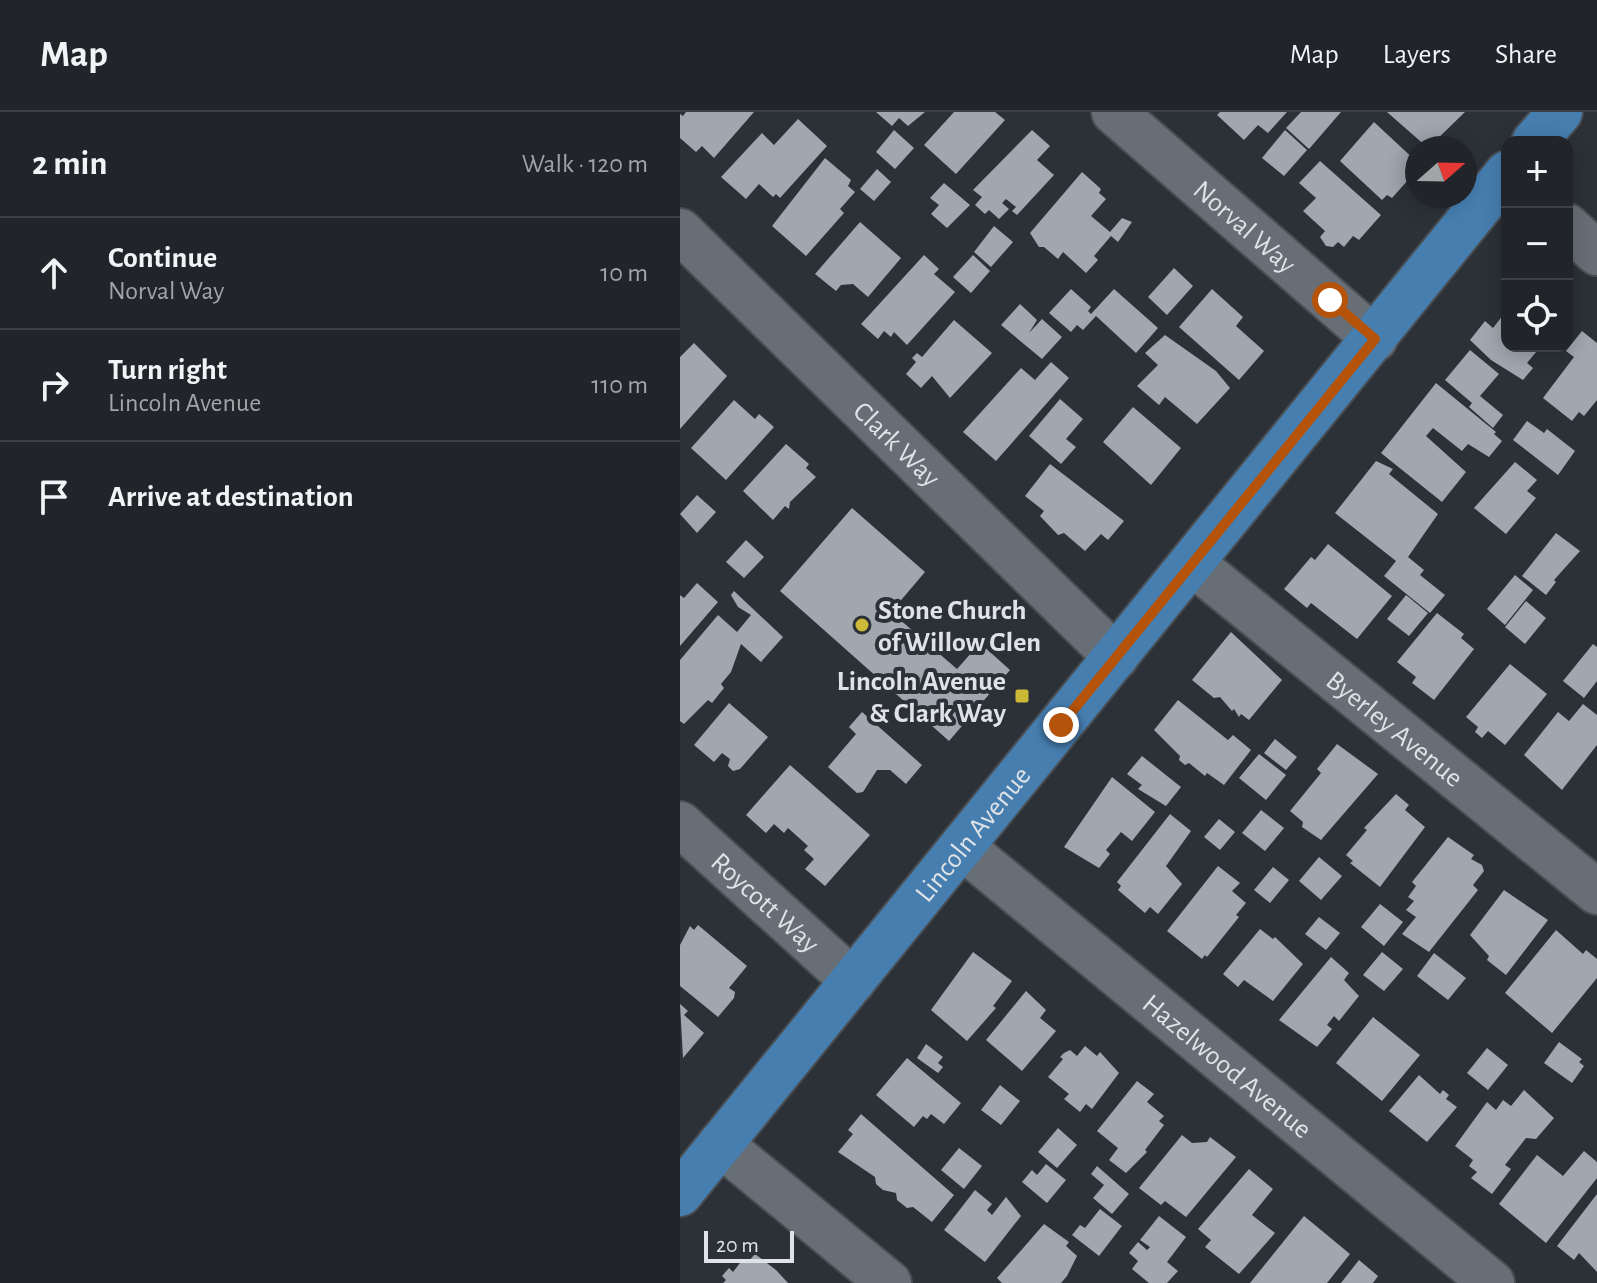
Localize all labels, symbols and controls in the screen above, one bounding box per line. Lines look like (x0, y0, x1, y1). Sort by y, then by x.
text: Map (40, 36, 108, 74)
text: Map (1290, 41, 1339, 69)
text: Layers (1383, 41, 1451, 69)
text: Share (1495, 41, 1557, 69)
north arrow (1405, 136, 1477, 208)
map controls (1501, 136, 1573, 352)
button: + (1501, 136, 1573, 208)
text: 2 min (32, 147, 107, 181)
text: Walk · 120 m (522, 151, 648, 177)
street label: Norval Way (1187, 176, 1300, 279)
button: − (1501, 208, 1573, 280)
text: Continue (108, 243, 217, 273)
icon: ahead (32, 251, 76, 295)
text: 10 m (600, 260, 648, 286)
text: Norval Way (108, 278, 224, 304)
button: locate (1501, 280, 1573, 352)
route start (1312, 282, 1348, 318)
text: Turn right (108, 355, 227, 385)
icon: right (32, 363, 76, 407)
text: 110 m (591, 372, 648, 398)
text: Lincoln Avenue (108, 390, 261, 416)
street label: Clark Way (847, 397, 945, 493)
icon: arrive (32, 475, 76, 519)
text: Arrive at destination (108, 482, 354, 512)
place label: Stone Church of Willow Glen (878, 597, 1041, 657)
marker: Stone Church of Willow Glen (853, 616, 871, 634)
street label: Byerley Avenue (1321, 666, 1468, 793)
place label: Lincoln Avenue & Clark Way (837, 668, 1006, 728)
marker: Lincoln Avenue & Clark Way (1013, 687, 1031, 705)
route end (1043, 707, 1079, 743)
street label: Lincoln Avenue (911, 762, 1036, 908)
street label: Roycott Way (705, 848, 824, 959)
street label: Hazelwood Avenue (1137, 990, 1316, 1144)
scale bar (704, 1227, 794, 1263)
text: 20 m (716, 1234, 759, 1256)

